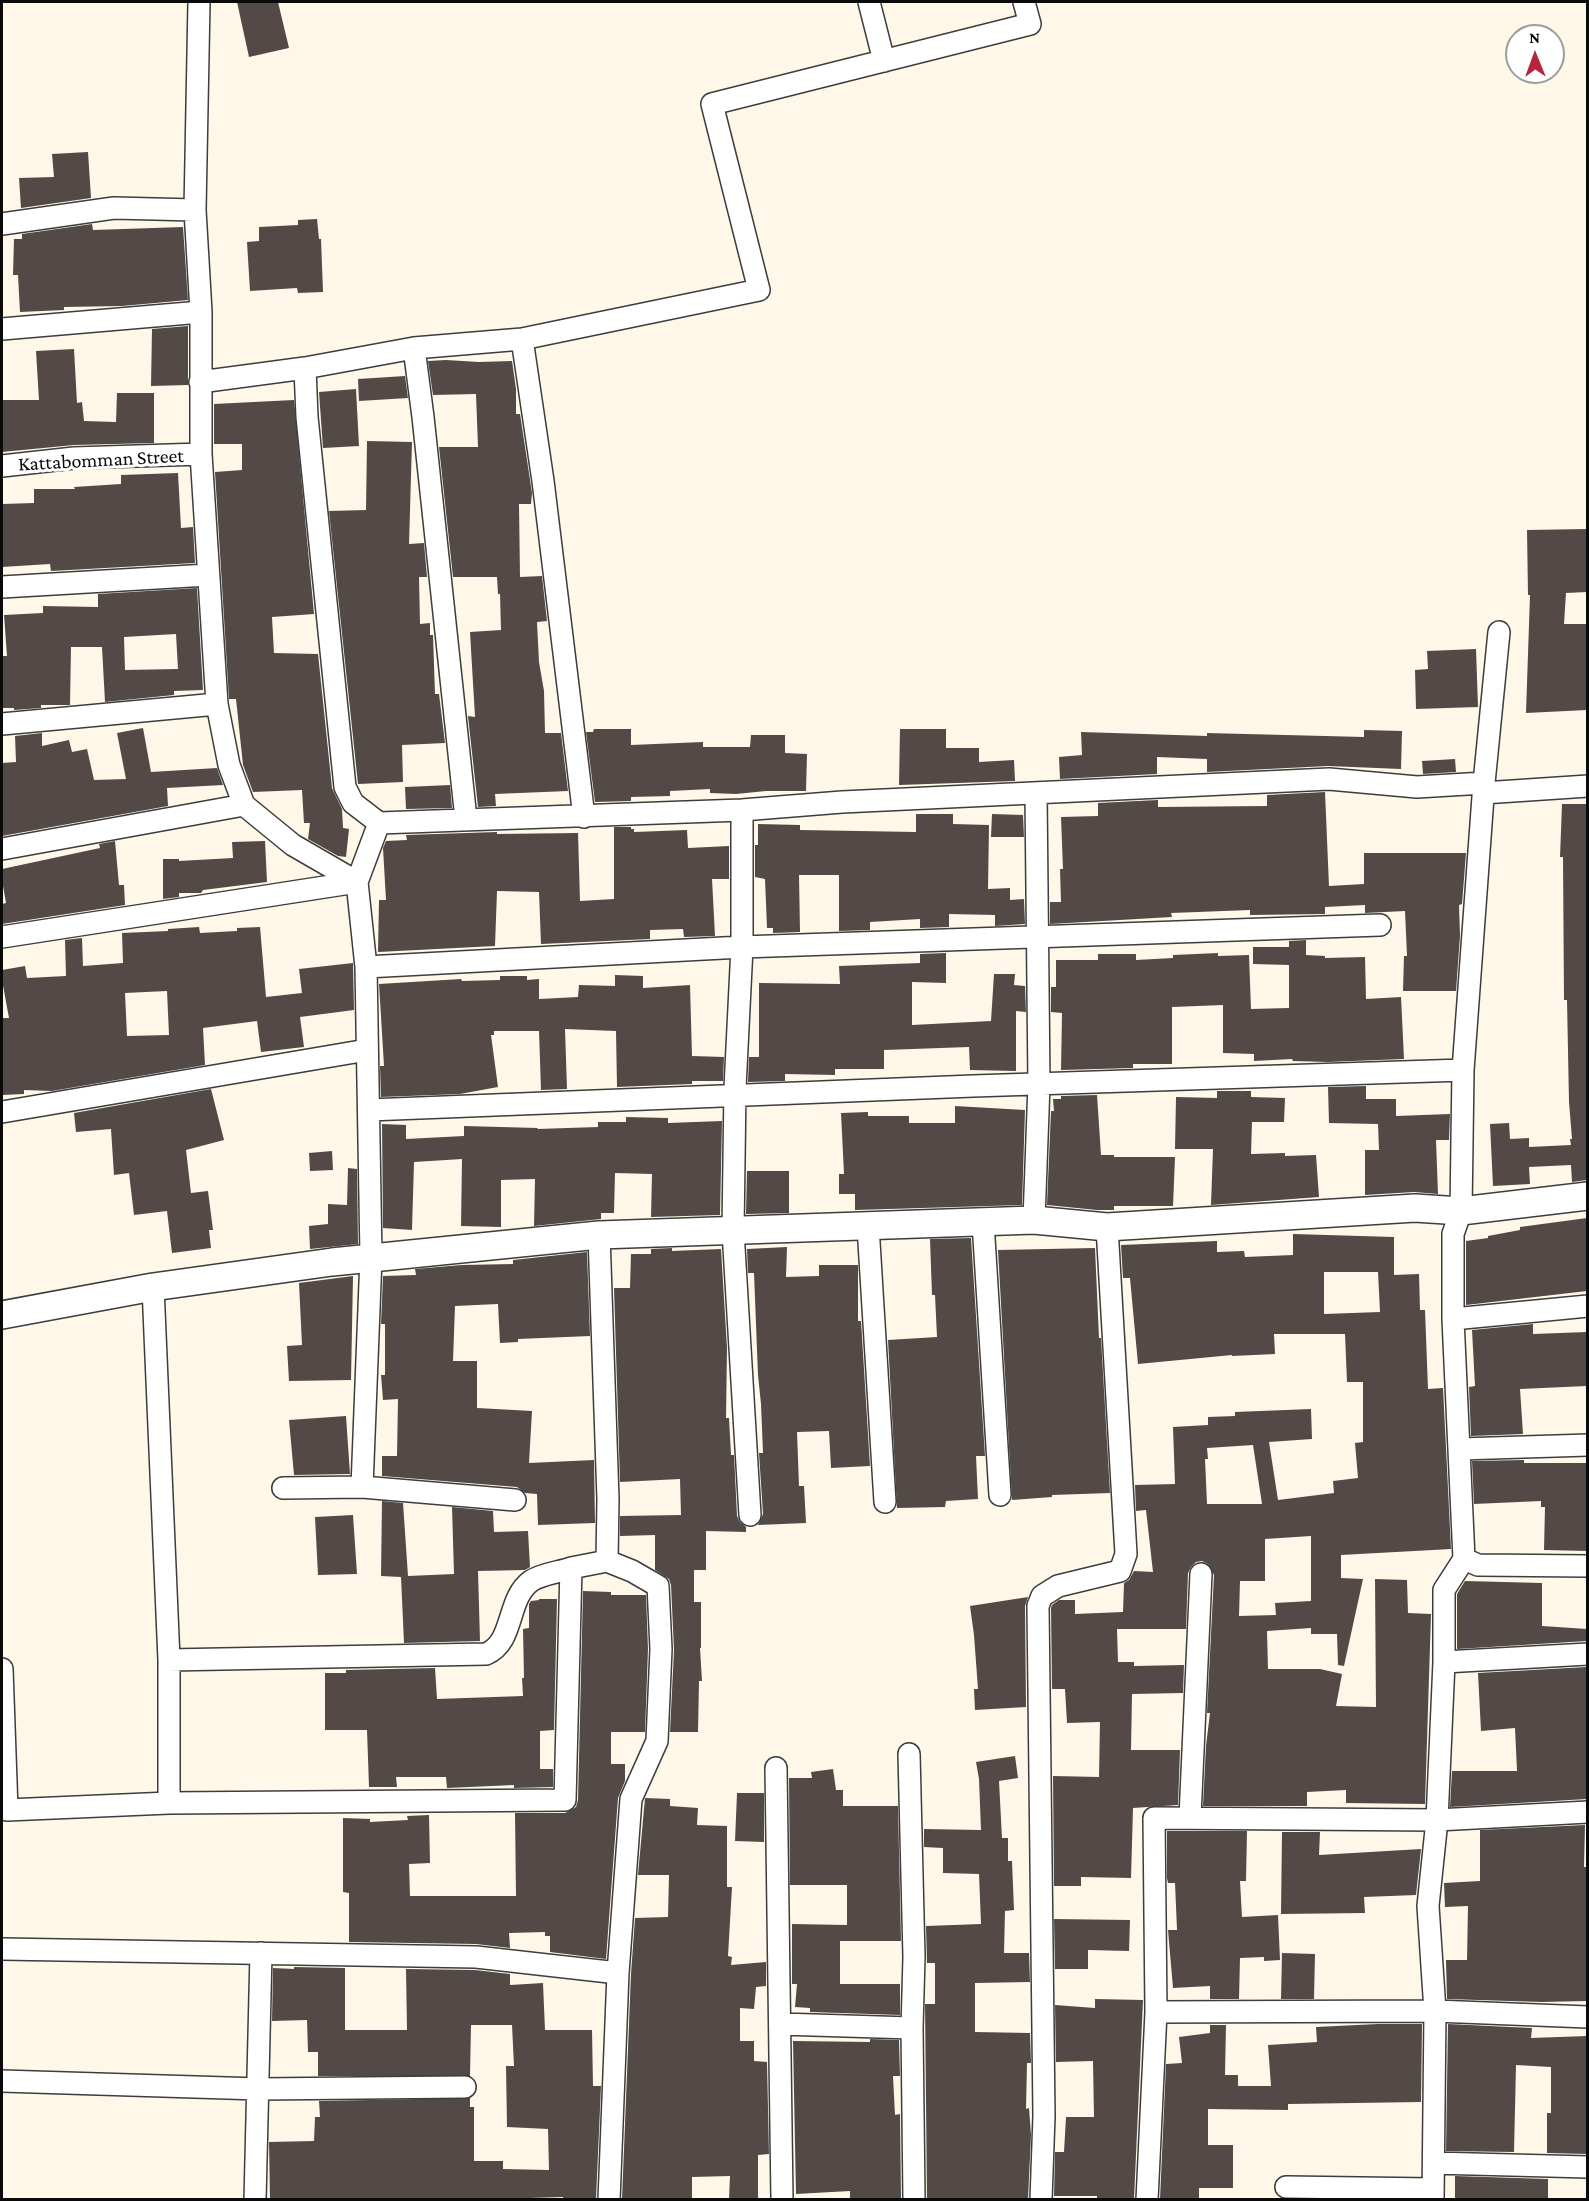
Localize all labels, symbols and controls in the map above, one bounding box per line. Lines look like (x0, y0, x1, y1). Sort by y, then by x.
north arrow (1505, 24, 1565, 84)
text: N (1529, 29, 1540, 46)
street label: Kattabomman Street (18, 444, 184, 476)

